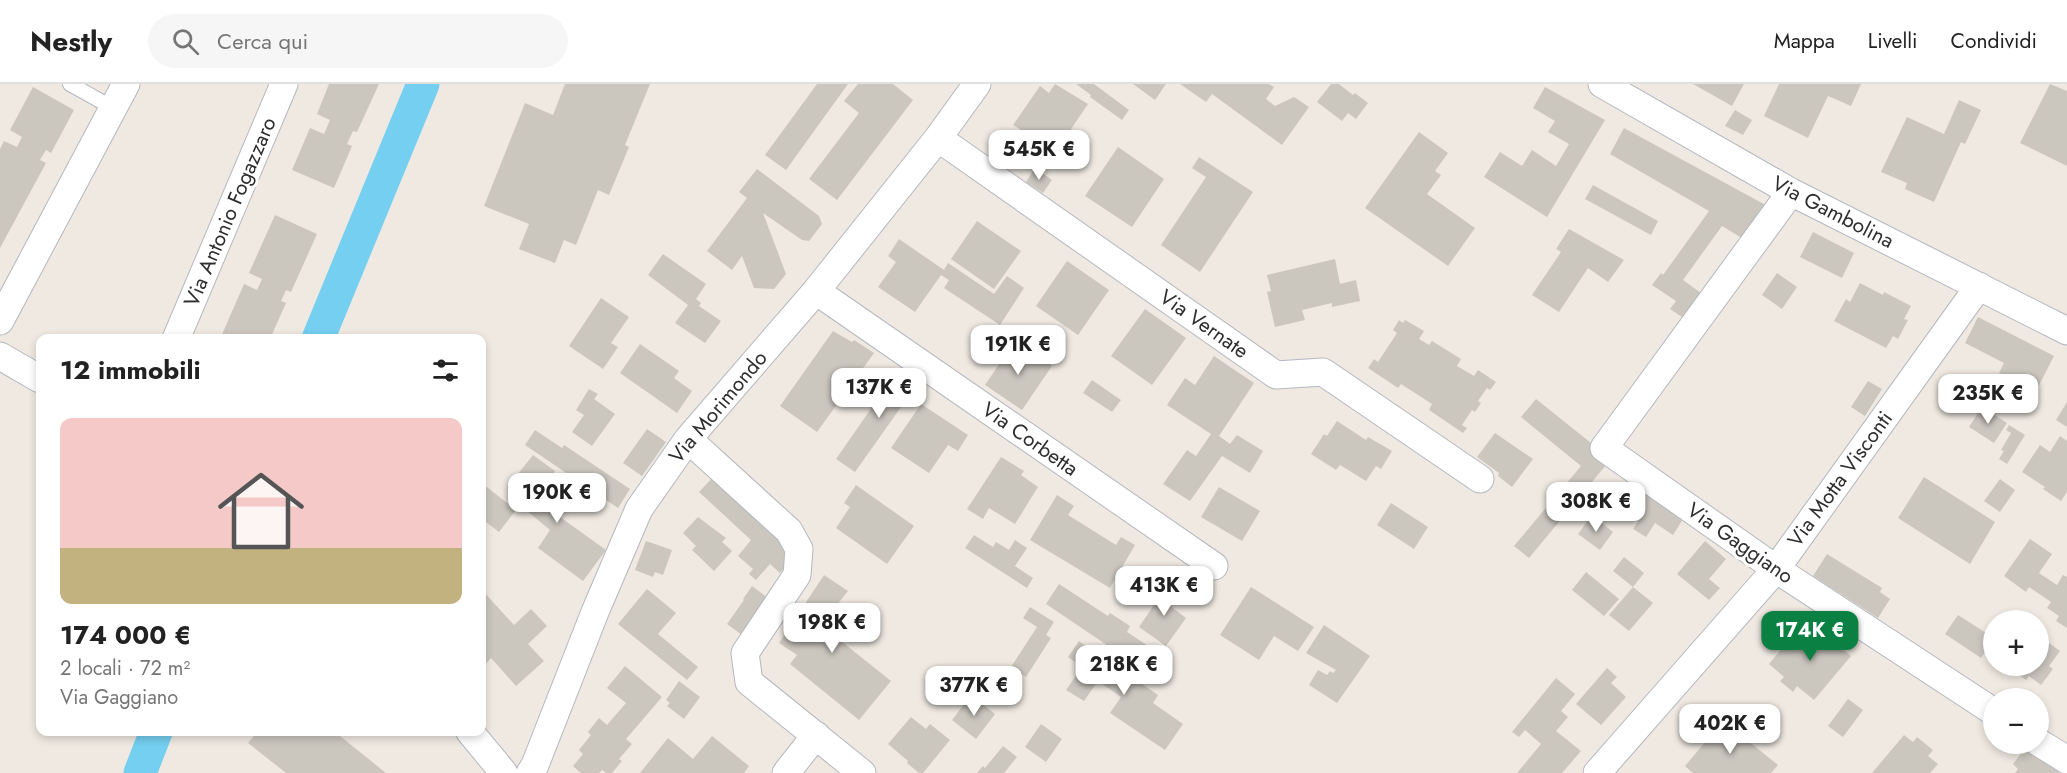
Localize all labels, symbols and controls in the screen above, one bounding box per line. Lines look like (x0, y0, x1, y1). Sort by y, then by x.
search box (148, 14, 568, 68)
text: Nestly (30, 21, 112, 62)
icon: search (169, 25, 202, 58)
text: Cerca qui (217, 25, 308, 57)
text: Mappa (1774, 26, 1835, 56)
text: Livelli (1868, 26, 1918, 56)
text: Condividi (1951, 26, 2037, 56)
street label: Via Antonio Fogazzaro (176, 113, 284, 311)
pin: 545K € (990, 130, 1088, 181)
text: 545K € (1003, 135, 1075, 164)
street label: Via Gambolina (1767, 168, 1899, 256)
street label: Via Vernate (1153, 282, 1255, 366)
pin: 191K € (969, 325, 1067, 376)
text: 191K € (985, 330, 1051, 359)
street label: Via Morimondo (662, 344, 774, 470)
text: 12 immobili (60, 351, 201, 389)
icon: filters (429, 354, 462, 387)
pin: 137K € (830, 368, 928, 419)
text: 137K € (845, 373, 913, 402)
pin: 235K € (1939, 374, 2037, 425)
text: 235K € (1952, 379, 2024, 408)
street label: Via Corbetta (976, 395, 1084, 483)
street label: Via Motta Visconti (1780, 405, 1900, 553)
icon: home (207, 457, 315, 565)
pin: 190K € (508, 473, 606, 524)
text: 190K € (522, 478, 592, 507)
pin: 308K € (1547, 482, 1645, 533)
text: 308K € (1560, 487, 1632, 516)
street label: Via Gaggiano (1681, 495, 1799, 591)
pin: 413K € (1115, 566, 1213, 617)
text: 413K € (1129, 571, 1199, 600)
pin: 198K € (783, 603, 881, 654)
text: 198K € (797, 608, 867, 637)
map controls (1983, 610, 2049, 754)
button: + (1983, 610, 2049, 676)
pin: 174K € (1761, 611, 1859, 662)
text: 174 000 € (60, 616, 191, 654)
text: 174K € (1775, 616, 1845, 645)
pin: 218K € (1075, 645, 1173, 696)
text: 218K € (1090, 650, 1158, 679)
text: 2 locali · 72 m² (60, 654, 190, 683)
pin: 377K € (925, 666, 1023, 717)
text: 377K € (939, 671, 1009, 700)
text: Via Gaggiano (60, 683, 178, 712)
button: − (1983, 688, 2049, 754)
pin: 402K € (1681, 704, 1779, 755)
text: 402K € (1693, 709, 1767, 738)

